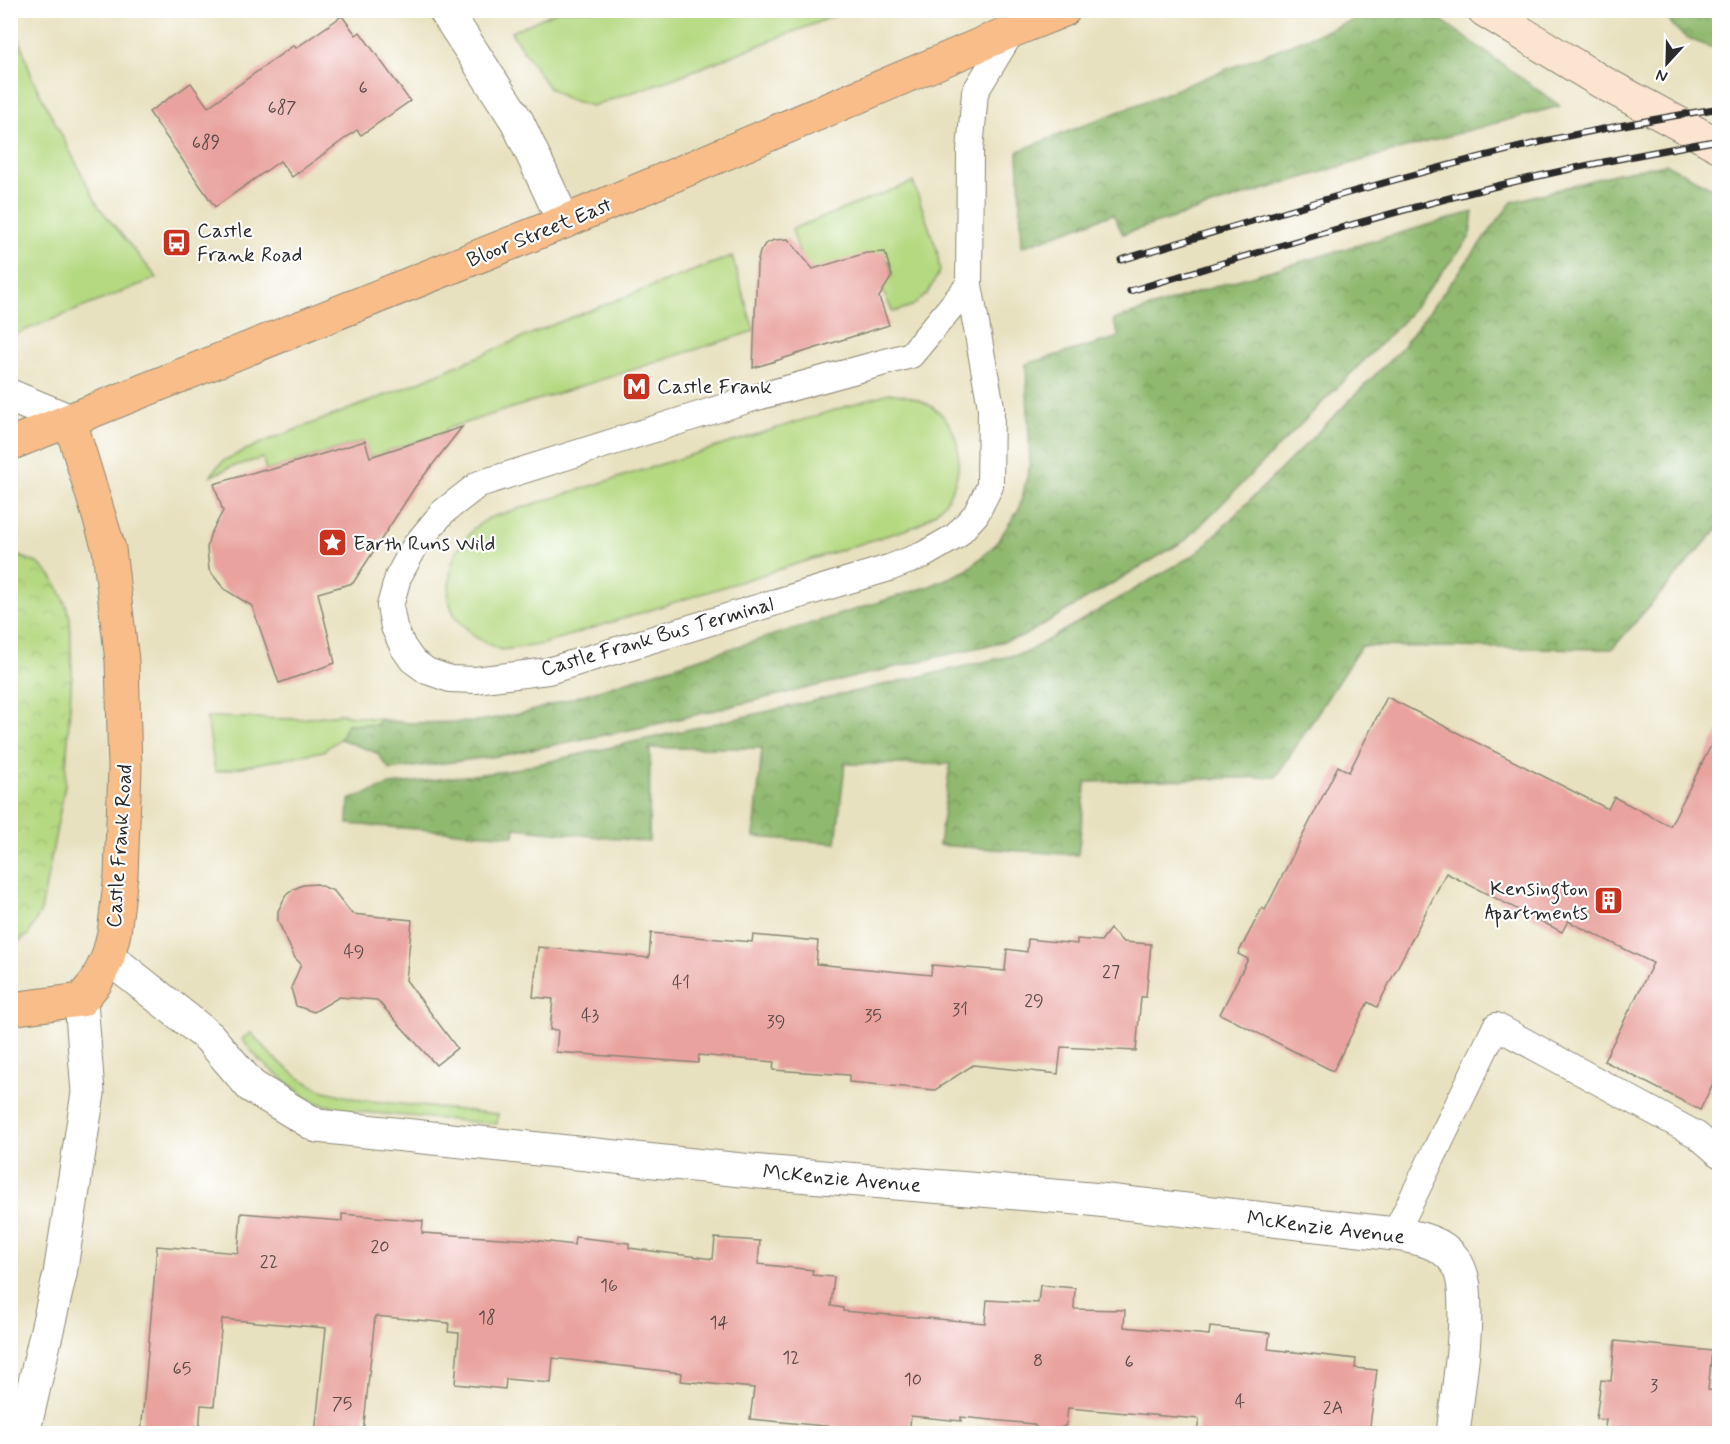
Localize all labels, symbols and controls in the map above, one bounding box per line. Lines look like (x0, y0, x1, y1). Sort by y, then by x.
north arrow (1637, 33, 1697, 93)
text: N (1653, 64, 1671, 87)
house number: 6 (358, 76, 368, 100)
house number: 687 (267, 96, 297, 120)
house number: 689 (192, 131, 220, 155)
street label: Bloor Street East (463, 191, 616, 275)
place label: Castle Frank Road (197, 217, 302, 269)
bus stop icon: Castle Frank Road (160, 226, 192, 258)
metro station icon: Castle Frank (620, 370, 652, 402)
place label: Castle Frank (657, 373, 772, 401)
place icon: Earth Runs Wild (316, 527, 348, 559)
place label: Earth Runs Wild (353, 530, 496, 558)
street label: Castle Frank Bus Terminal (537, 590, 777, 684)
street label: Castle Frank Road (100, 763, 140, 929)
place label: Kensington Apartments (1485, 875, 1588, 928)
building icon: Kensington Apartments (1593, 884, 1625, 916)
house number: 49 (343, 940, 365, 964)
house number: 27 (1102, 960, 1120, 984)
house number: 41 (672, 971, 690, 995)
house number: 29 (1024, 989, 1044, 1013)
house number: 31 (952, 998, 968, 1022)
house number: 43 (581, 1004, 599, 1028)
house number: 35 (864, 1004, 882, 1028)
house number: 39 (767, 1010, 785, 1034)
street label: McKenzie Avenue (762, 1158, 922, 1200)
street label: McKenzie Avenue (1245, 1204, 1406, 1252)
house number: 20 (370, 1235, 390, 1259)
house number: 22 (260, 1250, 278, 1274)
house number: 16 (600, 1274, 618, 1298)
house number: 18 (478, 1306, 496, 1330)
house number: 14 (710, 1311, 729, 1335)
house number: 12 (782, 1346, 800, 1370)
house number: 8 (1033, 1349, 1043, 1373)
house number: 6 (1124, 1350, 1134, 1374)
house number: 65 (173, 1357, 191, 1381)
house number: 10 (904, 1368, 922, 1392)
house number: 3 (1650, 1374, 1658, 1398)
house number: 4 (1235, 1390, 1245, 1414)
house number: 75 (332, 1392, 352, 1416)
house number: 2A (1323, 1396, 1343, 1420)

